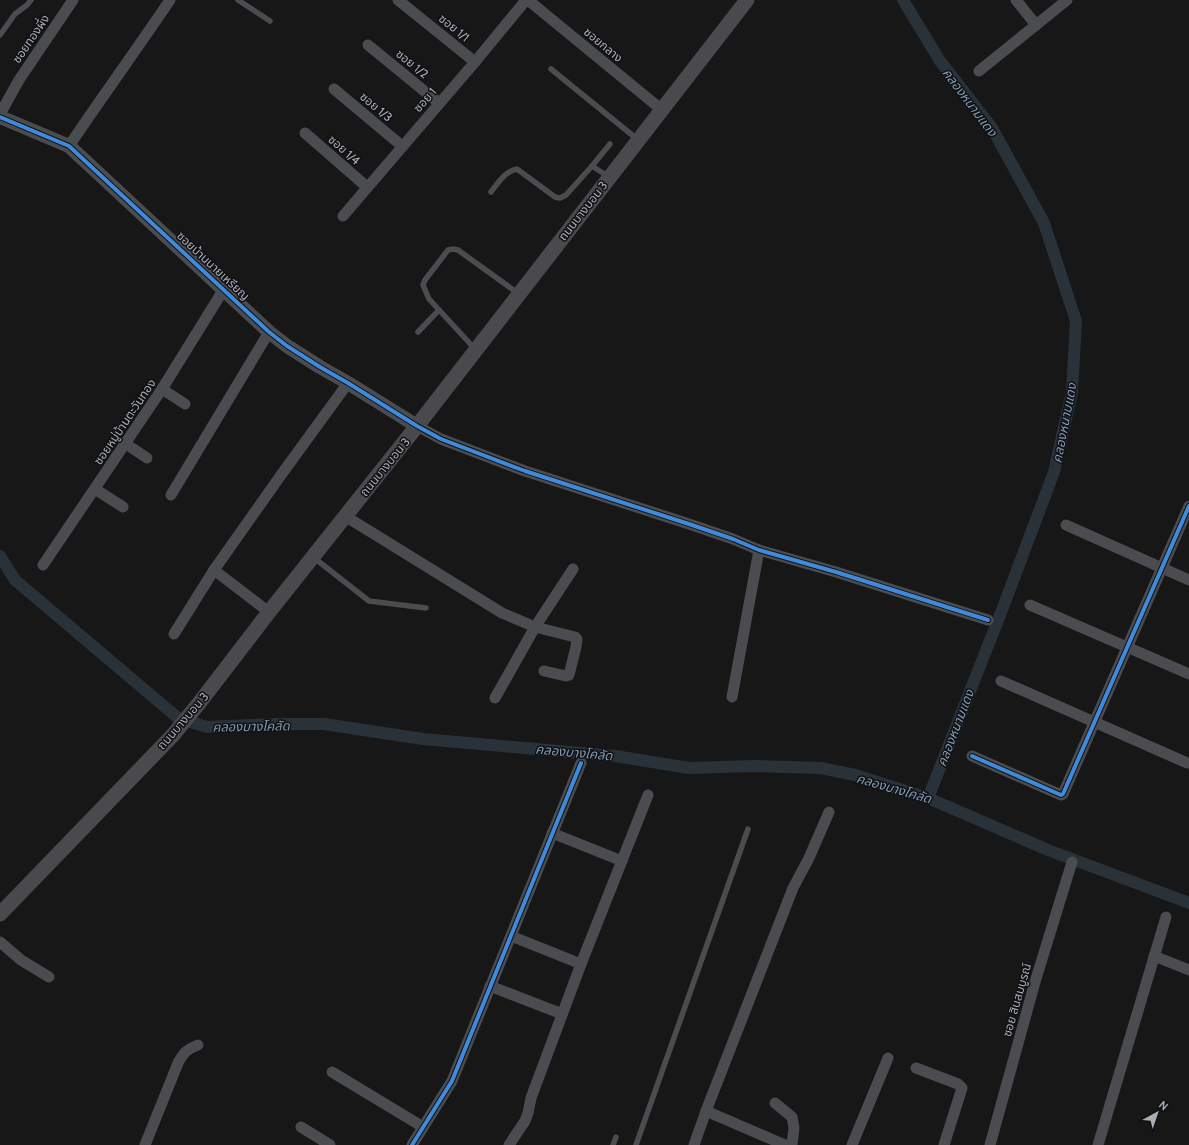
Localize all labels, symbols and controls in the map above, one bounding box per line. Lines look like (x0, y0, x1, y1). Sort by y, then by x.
street label: ซอยทองผึ่ง (8, 11, 52, 66)
street label: ซอย 1/1 (436, 11, 473, 44)
street label: ซอยกลาง (581, 24, 626, 65)
street label: ซอย 1/2 (393, 46, 432, 81)
water label: คลองหนามแดง (939, 65, 1001, 140)
street label: ซอย 1 (410, 84, 439, 115)
street label: ซอย 1/3 (357, 89, 396, 124)
street label: ซอย 1/4 (325, 132, 363, 168)
street label: ถนนบางบอน 3 (555, 178, 610, 243)
street label: ซอยบ้านนายเหรียญ (174, 228, 253, 303)
street label: ซอยหมู่บ้านตะวันทอง (90, 376, 159, 467)
water label: คลองหนามแดง (1048, 381, 1080, 464)
street label: ถนนบางบอน 3 (356, 434, 413, 499)
water label: คลองหนามแดง (933, 686, 977, 769)
street label: ถนนบางบอน 3 (154, 689, 212, 752)
water label: คลองบางโคลัด (212, 717, 291, 735)
water label: คลองบางโคลัด (535, 741, 614, 763)
water label: คลองบางโคลัด (855, 770, 934, 807)
street label: ซอย สินสมบูรณ์ (999, 961, 1034, 1038)
north arrow (1137, 1093, 1177, 1133)
text: N (1156, 1097, 1171, 1113)

